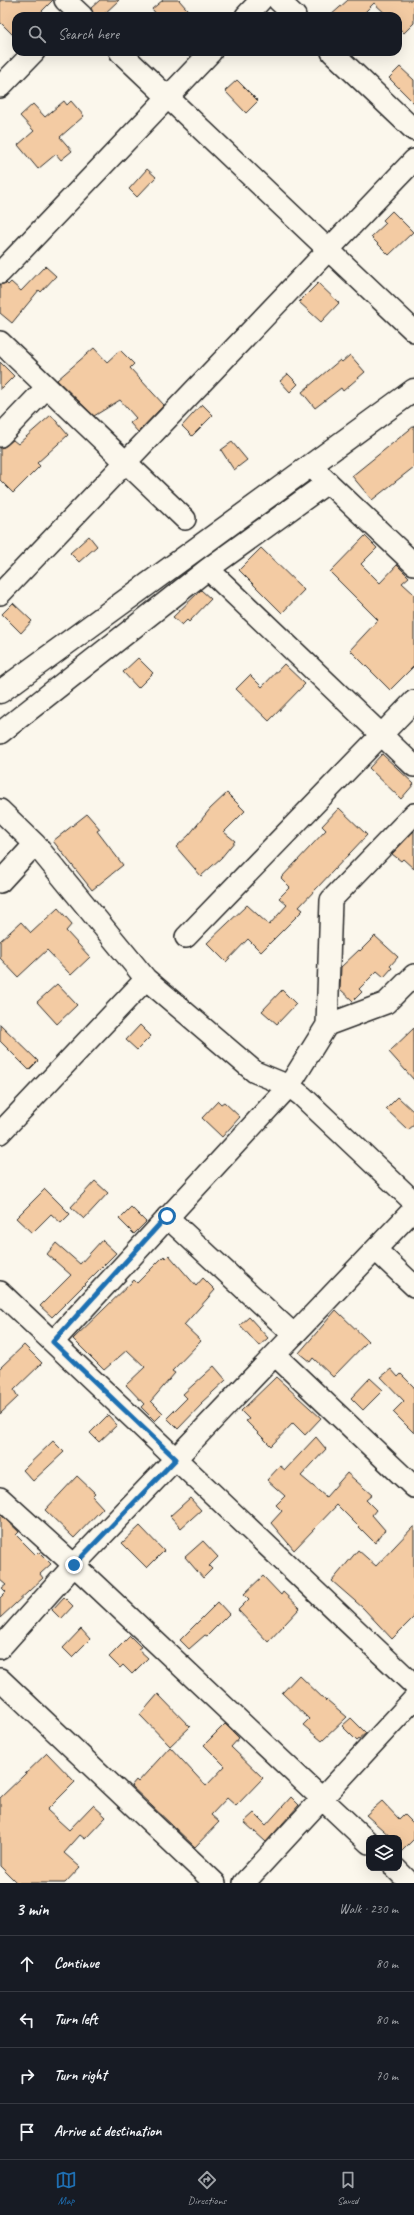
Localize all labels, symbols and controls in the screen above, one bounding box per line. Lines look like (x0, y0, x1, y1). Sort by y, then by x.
search box (12, 12, 402, 56)
icon: search (26, 23, 48, 45)
text: Search here (58, 25, 119, 44)
route start (158, 1207, 176, 1225)
route end (65, 1556, 83, 1574)
map controls (366, 1835, 402, 1871)
button: layers (366, 1835, 402, 1871)
text: 3 min (16, 1899, 49, 1920)
text: Walk · 230 m (339, 1901, 398, 1917)
icon: ahead (16, 1953, 38, 1975)
text: Continue (54, 1954, 99, 1973)
text: 80 m (376, 1956, 398, 1972)
icon: left (16, 2009, 38, 2031)
text: Turn left (54, 2010, 97, 2029)
text: 80 m (376, 2012, 398, 2028)
icon: right (16, 2065, 38, 2087)
text: Turn right (54, 2066, 107, 2085)
text: 70 m (376, 2068, 398, 2084)
icon: arrive (16, 2121, 38, 2143)
text: Arrive at destination (54, 2122, 161, 2141)
tab: Map (55, 2169, 77, 2207)
tab: Directions (188, 2169, 226, 2207)
tab: Saved (337, 2169, 359, 2207)

